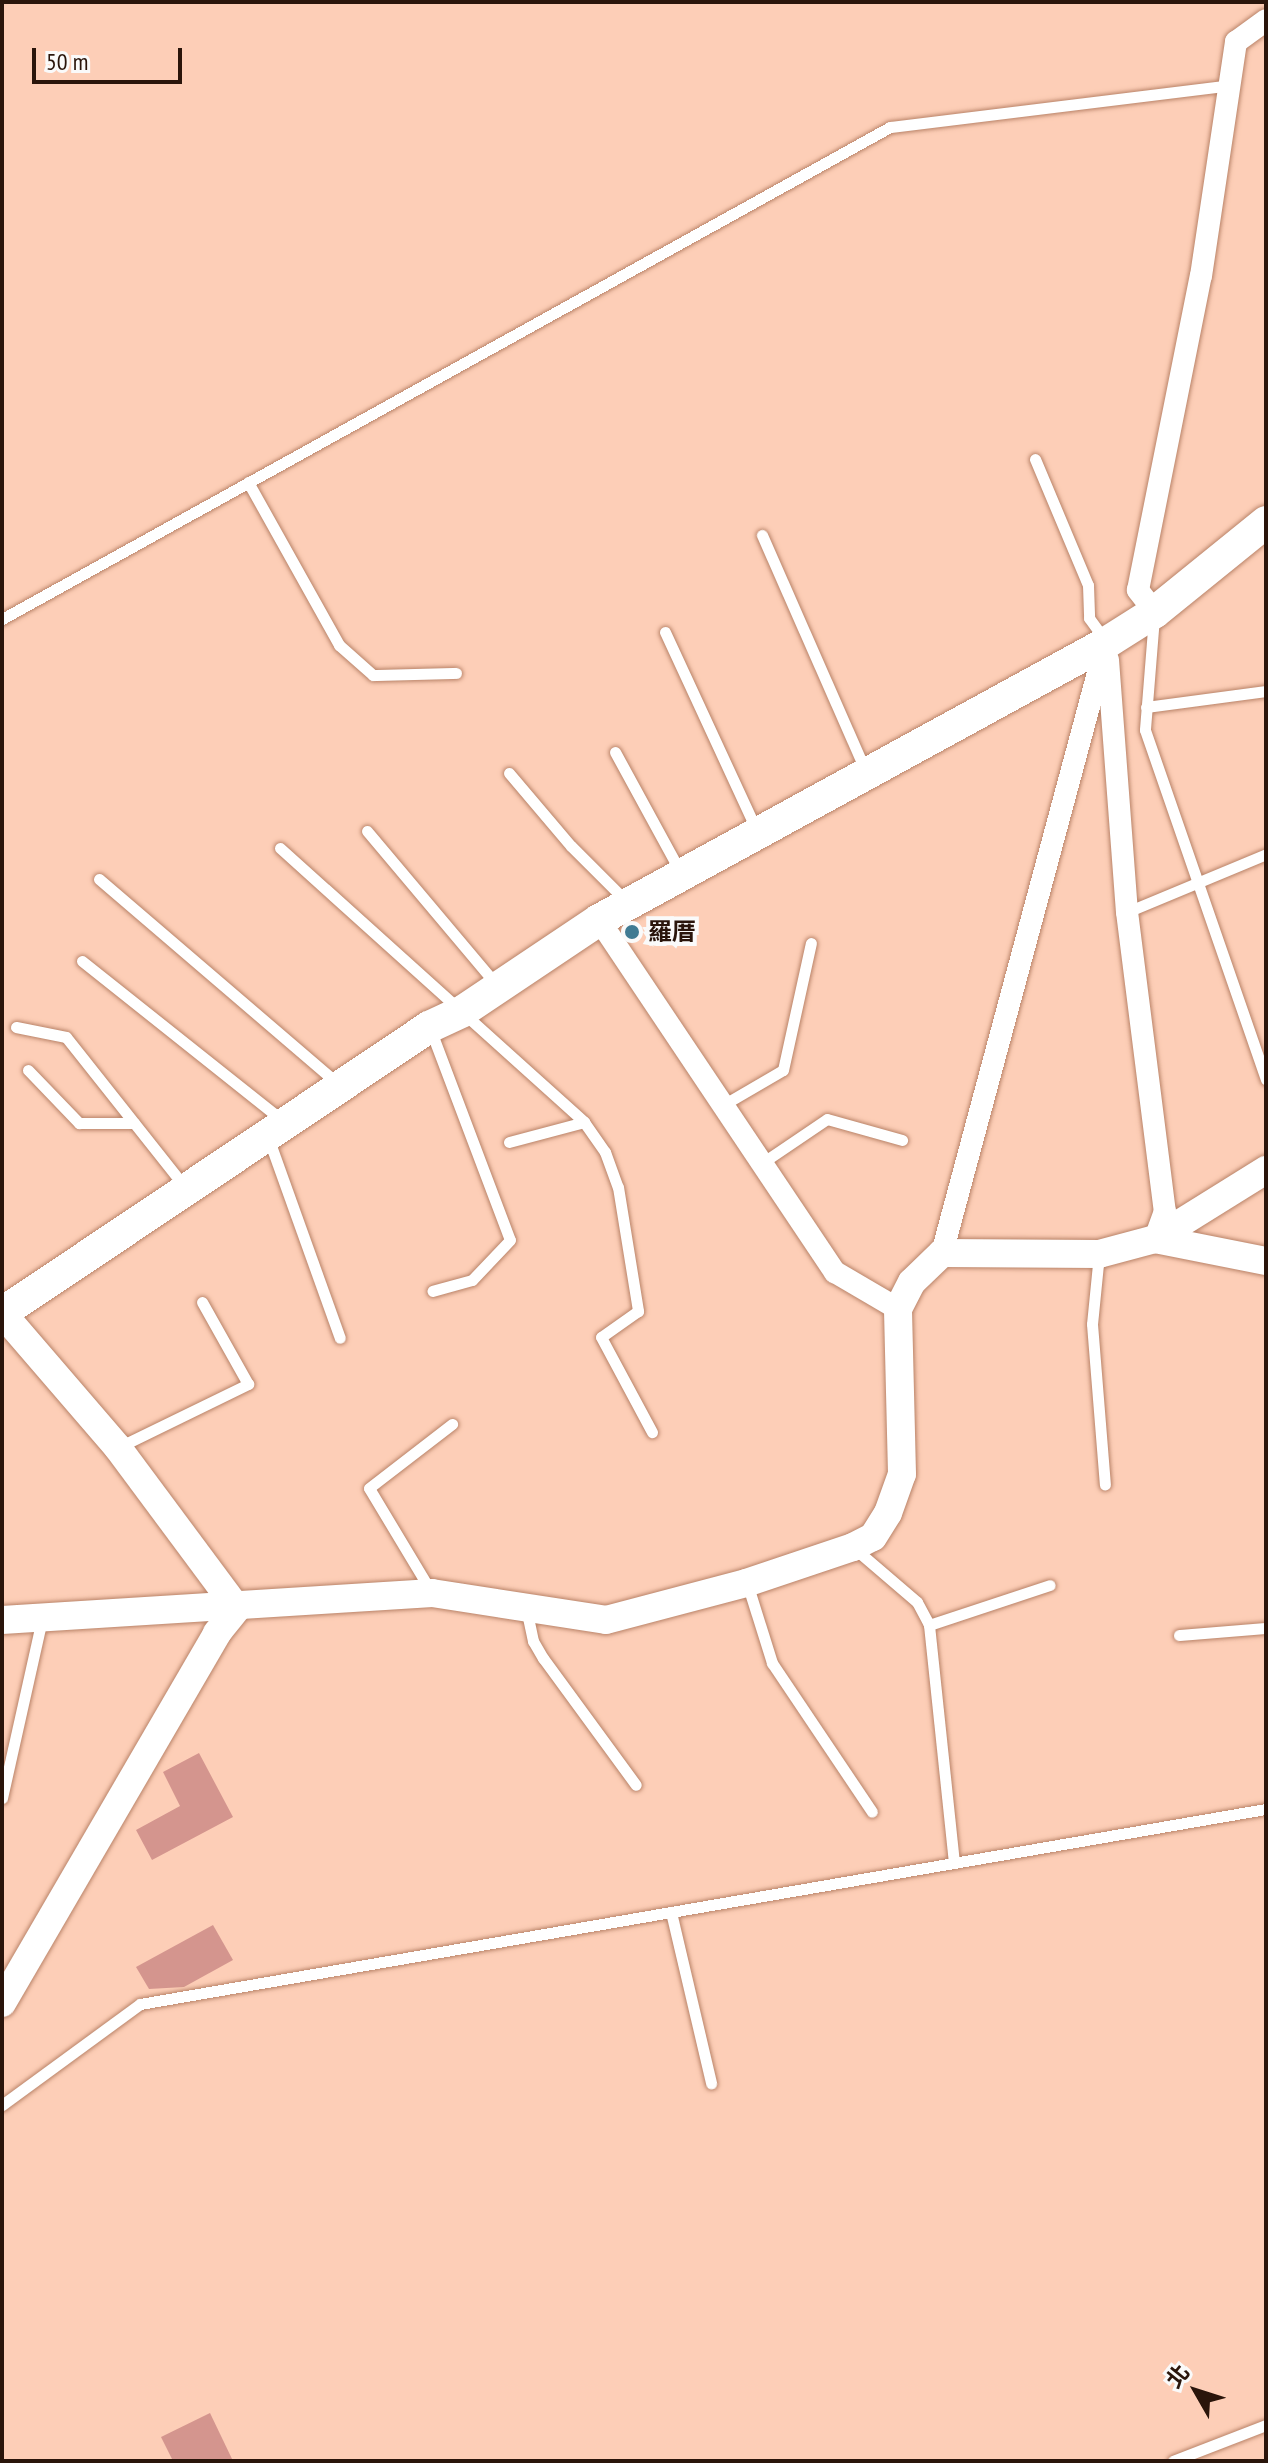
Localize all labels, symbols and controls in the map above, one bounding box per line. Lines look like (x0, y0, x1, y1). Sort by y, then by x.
scale bar (36, 32, 186, 82)
text: 50 m (46, 46, 88, 77)
place label: 羅厝 (648, 918, 696, 946)
marker: 羅厝 (623, 923, 641, 941)
north arrow (1156, 2351, 1236, 2431)
text: 北 (1160, 2359, 1195, 2393)

